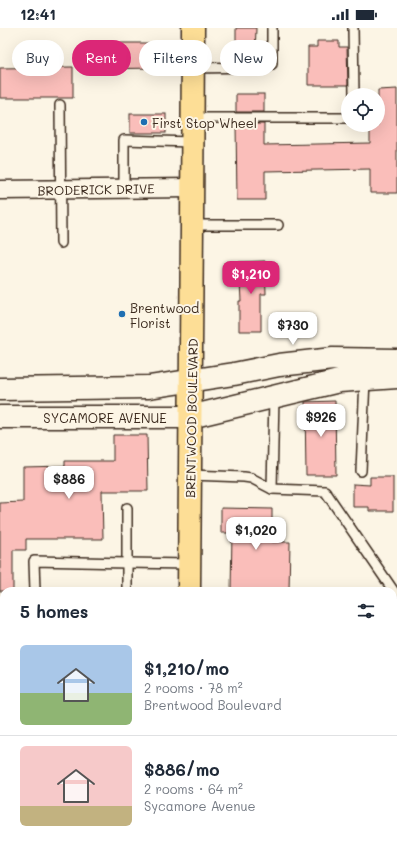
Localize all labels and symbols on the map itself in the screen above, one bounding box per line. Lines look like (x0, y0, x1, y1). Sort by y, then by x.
place label: First Stop Wheel (152, 114, 257, 131)
marker: First Stop Wheel (139, 117, 149, 127)
street label: BRODERICK DRIVE (37, 179, 155, 199)
pin: $1,210 (218, 261, 284, 295)
place label: Brentwood Florist (130, 299, 199, 331)
marker: Brentwood Florist (117, 309, 127, 319)
pin: $730 (269, 312, 317, 346)
street label: BRENTWOOD BOULEVARD (181, 338, 201, 498)
pin: $926 (297, 404, 345, 438)
street label: SYCAMORE AVENUE (43, 409, 167, 426)
pin: $886 (45, 466, 93, 500)
pin: $1,020 (223, 517, 289, 551)

